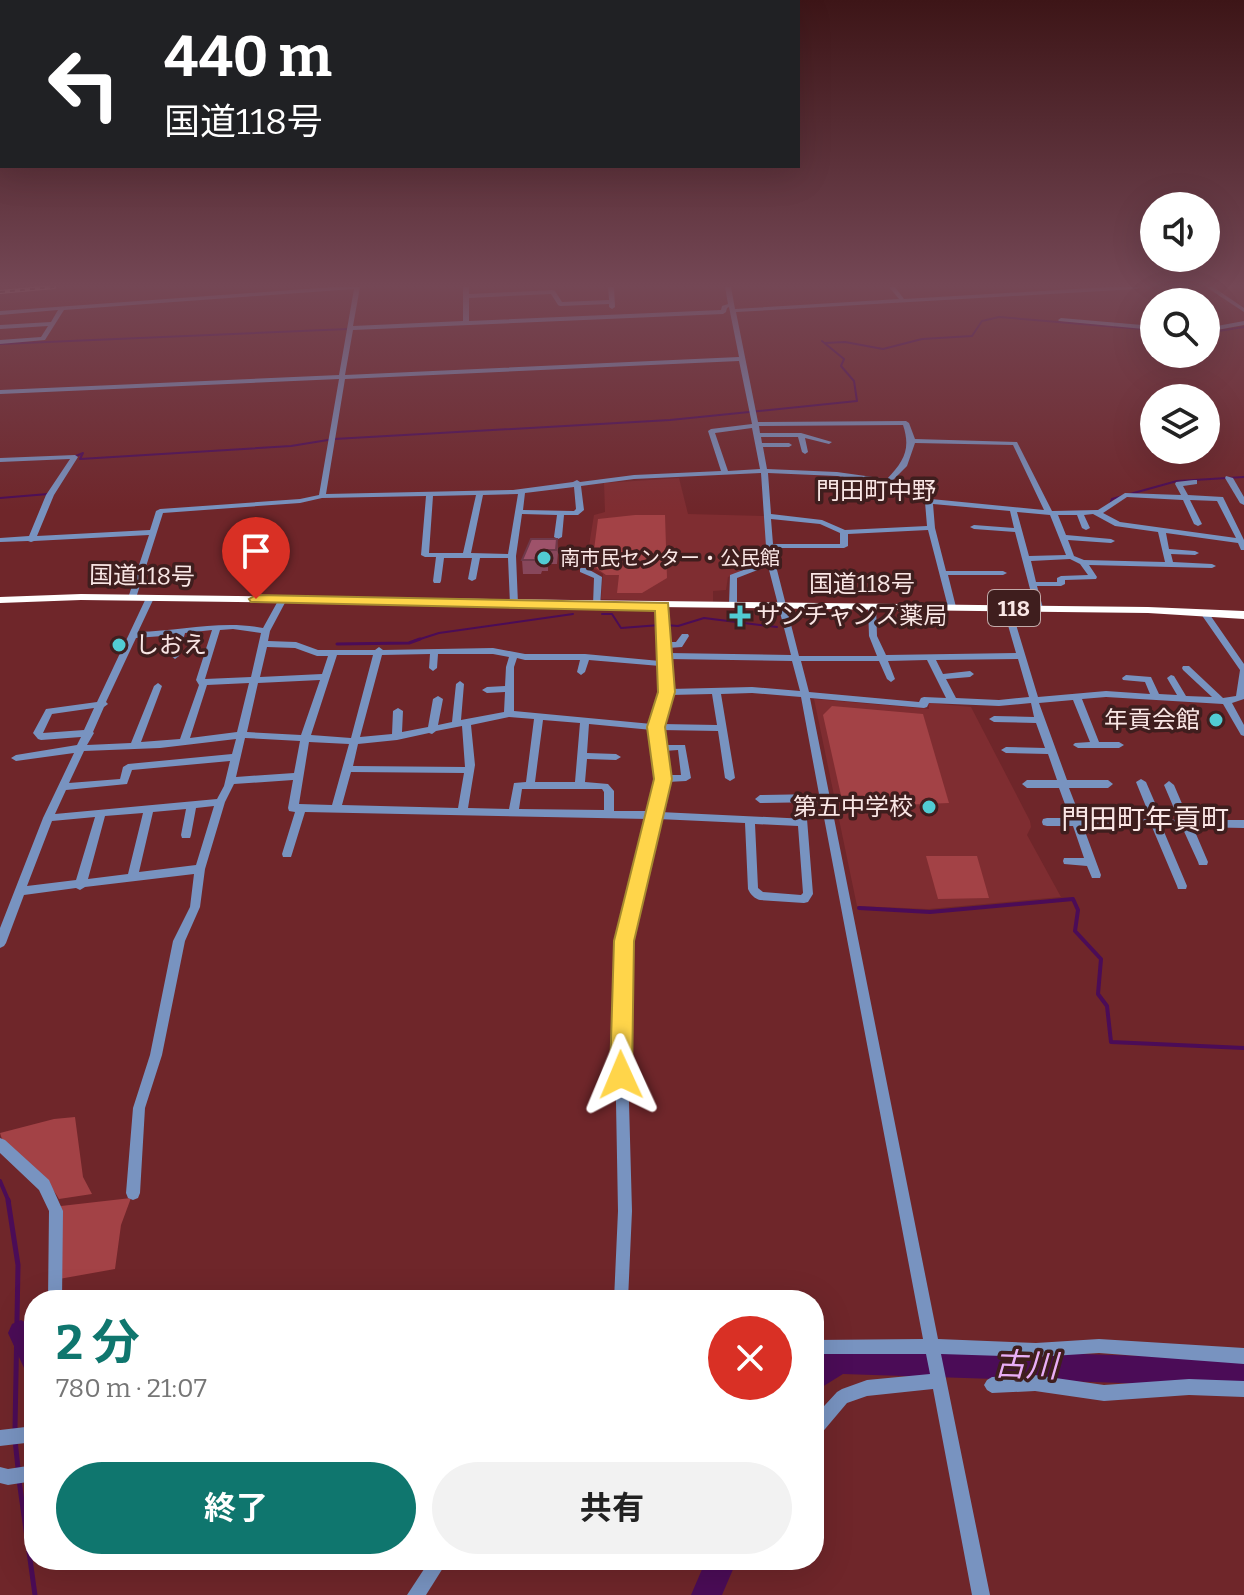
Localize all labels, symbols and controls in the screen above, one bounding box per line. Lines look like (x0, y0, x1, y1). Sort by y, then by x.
text: 440 m (164, 24, 332, 91)
icon: left (32, 32, 136, 136)
text: 国道118号 (164, 100, 323, 144)
map controls (1140, 192, 1220, 464)
button: sound (1140, 192, 1220, 272)
button: search (1140, 288, 1220, 368)
button: layers (1140, 384, 1220, 464)
district label: 門田町中野 (816, 477, 936, 505)
pin (222, 517, 290, 599)
icon: arrive (234, 529, 278, 573)
place label: 南市民センター・公民館 (560, 546, 780, 570)
marker: 南市民センター・公民館 (535, 549, 553, 567)
street label: 国道118号 (89, 561, 195, 591)
street label: 国道118号 (809, 570, 915, 598)
road number: 118 (988, 590, 1040, 626)
place label: サンチャンス薬局 (756, 602, 947, 630)
marker: サンチャンス薬局 (731, 607, 749, 625)
place label: しおえ (135, 631, 207, 659)
marker: しおえ (110, 636, 128, 654)
place label: 年貢会館 (1104, 706, 1200, 734)
marker: 年貢会館 (1207, 711, 1225, 729)
place label: 第五中学校 (793, 793, 913, 821)
marker: 第五中学校 (920, 798, 938, 816)
district label: 門田町年貢町 (1061, 803, 1229, 836)
position arrow (579, 1033, 663, 1117)
text: 2 分 (56, 1314, 140, 1372)
button: close (708, 1316, 792, 1400)
water label: 古川 (993, 1345, 1062, 1385)
text: 780 m · 21:07 (56, 1373, 207, 1404)
button: 終了 (56, 1462, 416, 1554)
button: 共有 (432, 1462, 792, 1554)

